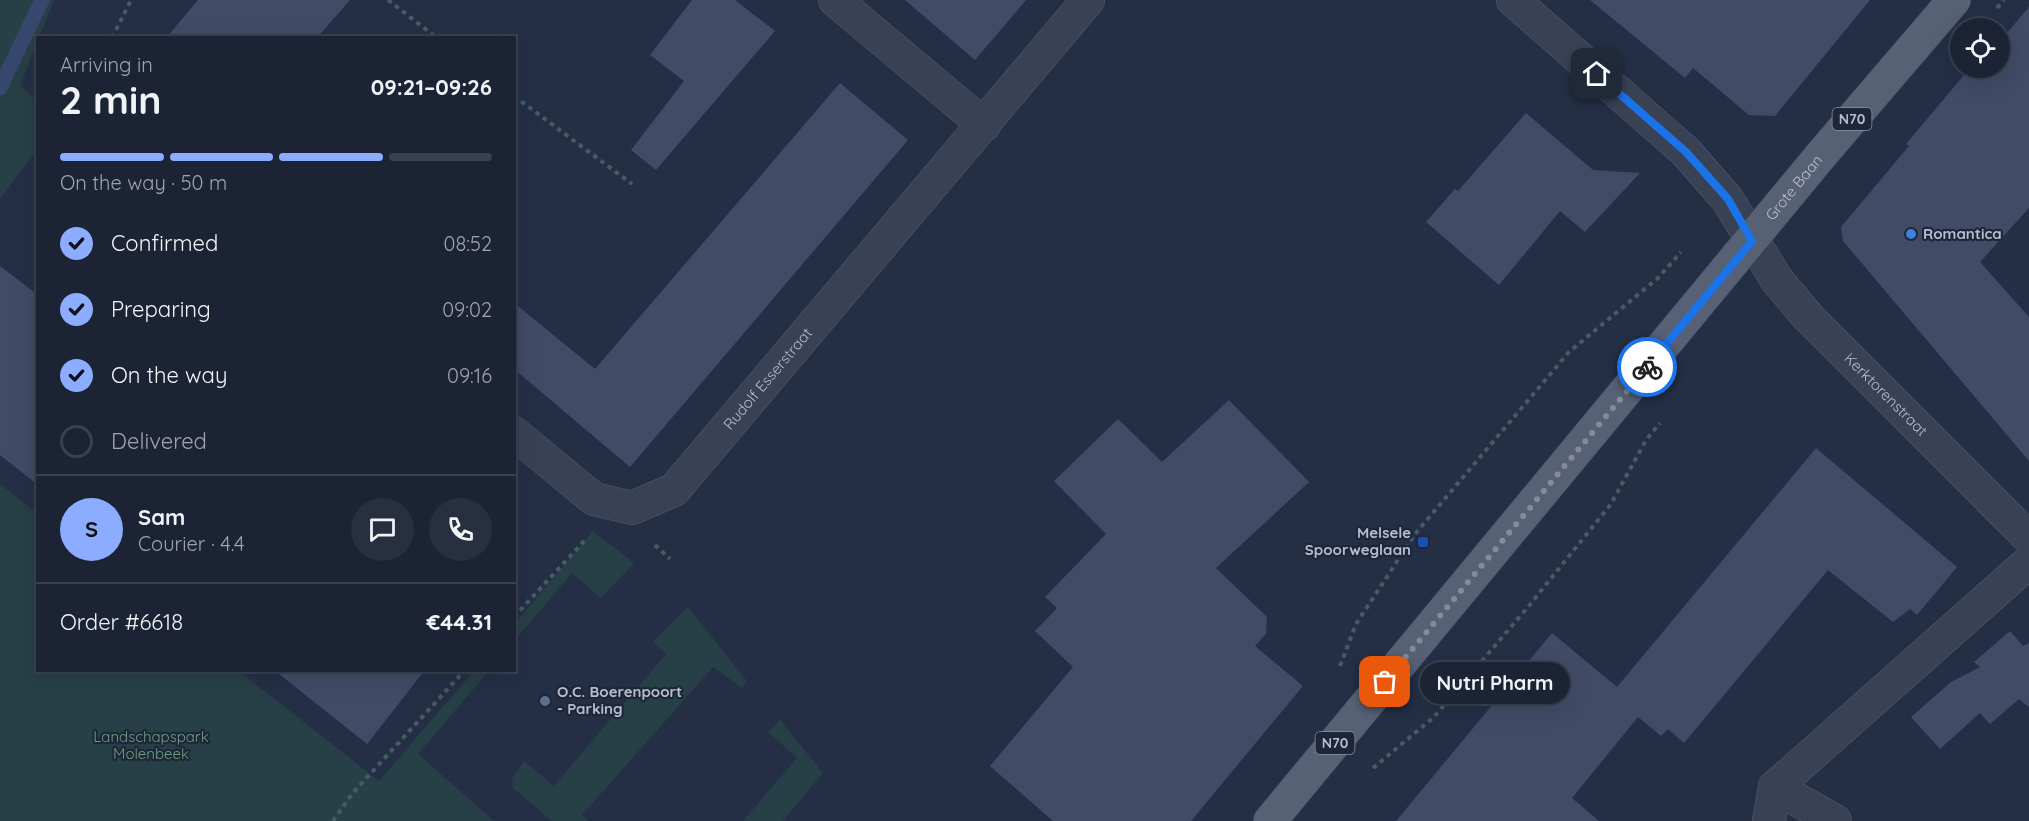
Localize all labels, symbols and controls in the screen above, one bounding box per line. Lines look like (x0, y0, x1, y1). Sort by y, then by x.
map controls (1950, 18, 2010, 78)
button: locate (1950, 18, 2010, 78)
pin (1571, 48, 1622, 99)
text: Arriving in (60, 52, 153, 77)
icon: home (1580, 57, 1613, 90)
text: 09:21–09:26 (371, 73, 492, 101)
text: 2 min (60, 75, 162, 124)
road number: N70 (1832, 108, 1872, 130)
street label: Grote Baan (1761, 151, 1826, 224)
text: On the way · 50 m (60, 170, 227, 195)
place label: Romantica (1923, 224, 2002, 243)
icon: check (60, 227, 93, 260)
marker: Romantica (1904, 227, 1918, 241)
text: Confirmed (111, 229, 218, 257)
text: 08:52 (444, 231, 492, 256)
icon: check (60, 293, 93, 326)
text: Preparing (111, 295, 211, 323)
text: 09:02 (442, 297, 492, 322)
street label: Rudolf Esserstraat (719, 324, 816, 433)
courier (1617, 337, 1677, 397)
street label: Kerktorenstraat (1840, 349, 1932, 440)
icon: bike (1631, 351, 1664, 384)
icon: check (60, 359, 93, 392)
text: On the way (111, 361, 227, 389)
text: 09:16 (447, 363, 492, 388)
text: Delivered (111, 427, 207, 455)
button: chat (351, 498, 414, 561)
button: phone (429, 498, 492, 561)
text: Sam (138, 503, 185, 531)
text: S (85, 515, 98, 543)
place label: Melsele Spoorweglaan (1305, 523, 1411, 559)
text: Courier · 4.4 (138, 531, 244, 556)
marker: Melsele Spoorweglaan (1416, 535, 1430, 549)
text: Order #6618 (60, 608, 183, 636)
text: €44.31 (426, 608, 492, 636)
pin (1359, 656, 1410, 707)
callout: Nutri Pharm (1421, 661, 1571, 703)
icon: bag (1368, 665, 1401, 698)
text: Nutri Pharm (1436, 670, 1554, 695)
place label: O.C. Boerenpoort - Parking (557, 682, 682, 718)
marker: O.C. Boerenpoort - Parking (538, 694, 552, 708)
park label: Landschapspark Molenbeek (93, 727, 209, 763)
road number: N70 (1316, 732, 1354, 754)

